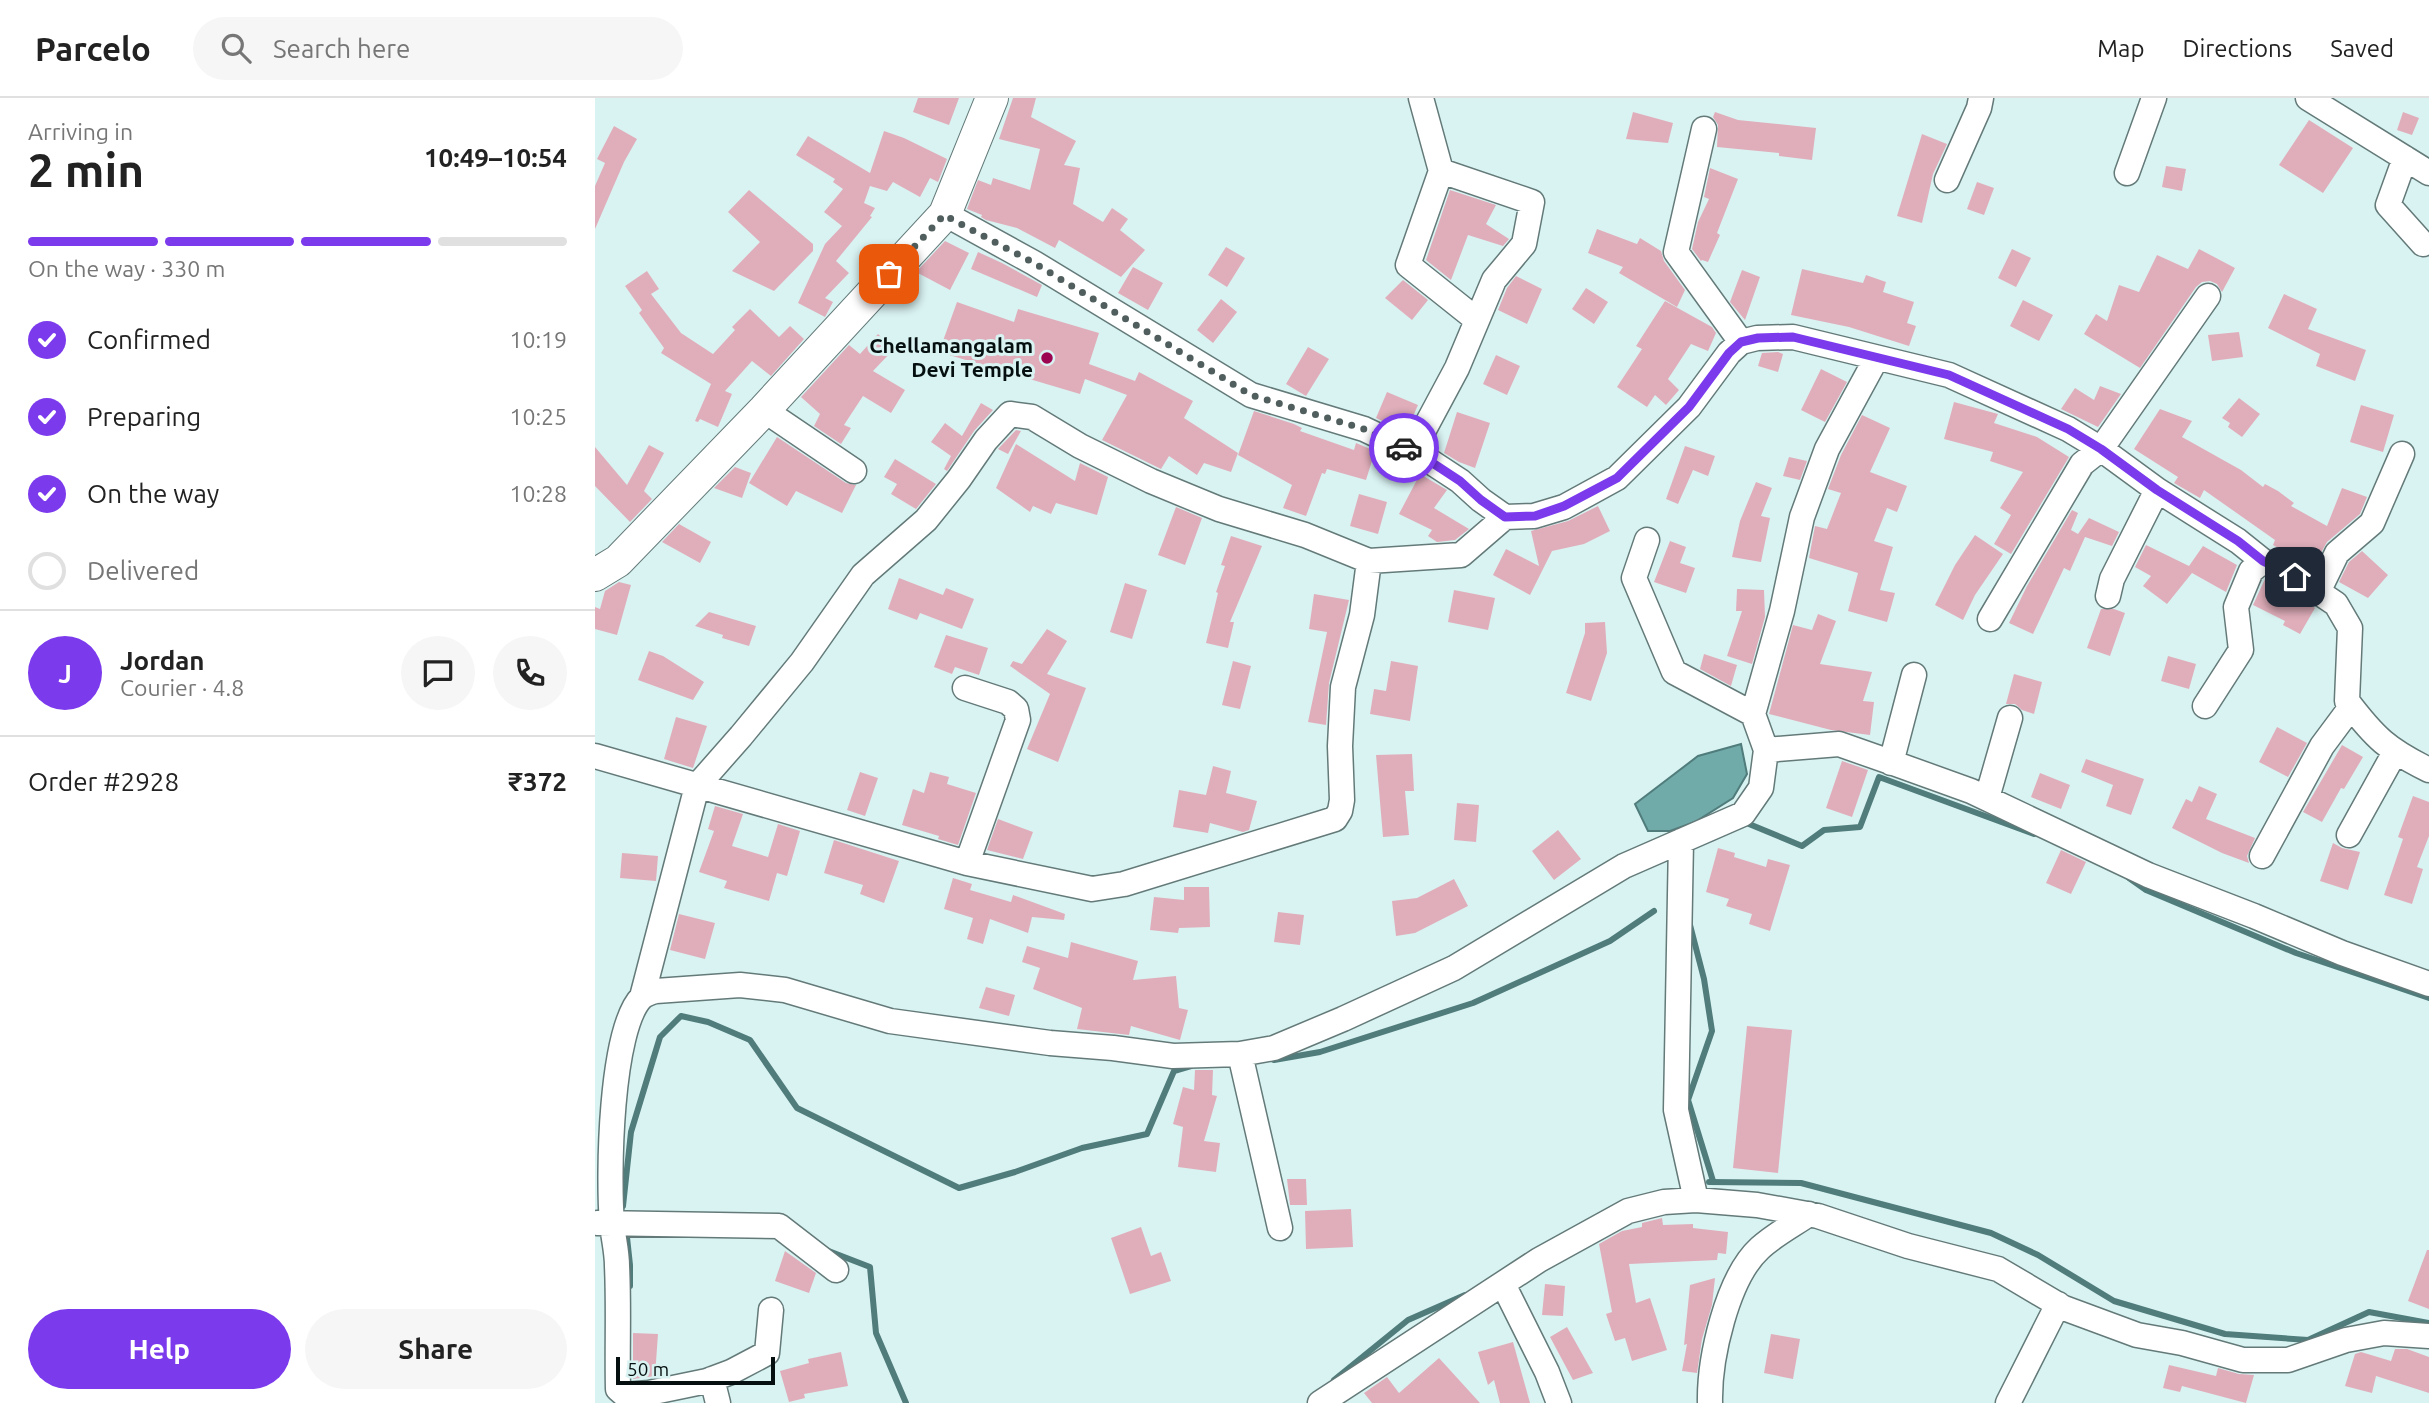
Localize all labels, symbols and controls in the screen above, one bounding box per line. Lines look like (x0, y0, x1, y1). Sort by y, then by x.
search box (193, 17, 683, 80)
icon: search (217, 29, 255, 67)
text: Parcelo (35, 30, 151, 67)
text: Search here (273, 34, 410, 63)
text: Map (2097, 35, 2144, 62)
text: Directions (2182, 35, 2292, 62)
text: Saved (2330, 35, 2394, 62)
text: Arriving in (28, 119, 133, 144)
text: 10:49–10:54 (424, 143, 567, 172)
text: 2 min (28, 144, 144, 196)
pin (859, 244, 919, 304)
icon: bag (870, 255, 908, 293)
text: On the way · 330 m (28, 256, 225, 281)
icon: check (28, 321, 66, 359)
text: Confirmed (87, 325, 211, 354)
text: 10:19 (509, 327, 567, 352)
place label: Chellamangalam Devi Temple (869, 333, 1033, 381)
marker: Chellamangalam Devi Temple (1039, 350, 1055, 366)
icon: check (28, 398, 66, 436)
text: Preparing (87, 402, 201, 431)
text: 10:25 (509, 404, 567, 429)
courier (1369, 413, 1439, 483)
icon: car (1385, 429, 1423, 467)
icon: check (28, 475, 66, 513)
text: On the way (87, 479, 219, 508)
text: 10:28 (509, 481, 567, 506)
pin (2265, 547, 2325, 607)
text: Delivered (87, 556, 199, 585)
icon: home (2276, 558, 2314, 596)
button: chat (401, 636, 475, 710)
button: phone (493, 636, 567, 710)
text: Jordan (120, 646, 205, 675)
text: J (58, 659, 72, 688)
text: Courier · 4.8 (120, 675, 244, 700)
text: Order #2928 (28, 767, 179, 796)
text: ₹372 (508, 767, 567, 796)
button: Help (28, 1309, 291, 1389)
button: Share (305, 1309, 567, 1389)
scale bar (616, 1354, 775, 1386)
text: 50 m (627, 1358, 669, 1380)

